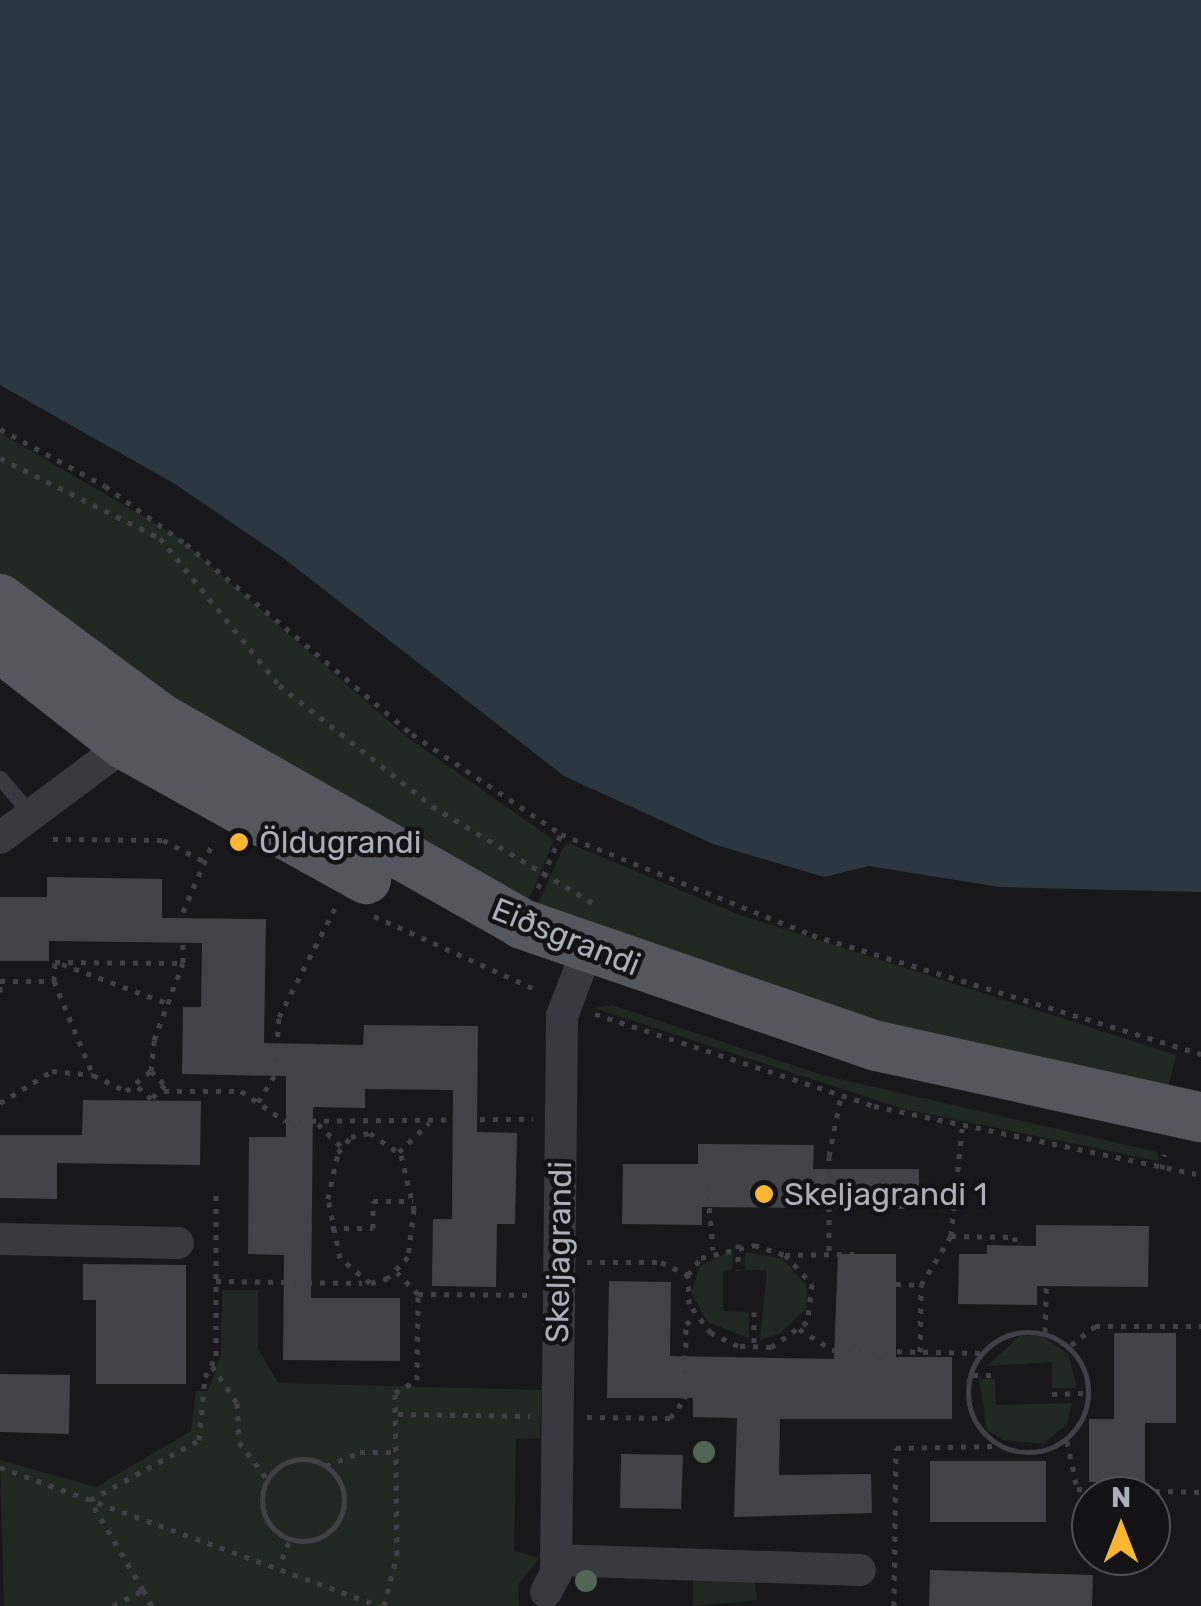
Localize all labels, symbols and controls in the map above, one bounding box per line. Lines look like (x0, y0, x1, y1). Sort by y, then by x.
place label: Öldugrandi (259, 823, 422, 861)
marker: Öldugrandi (228, 831, 250, 853)
street label: Eiðsgrandi (486, 890, 646, 984)
street label: Skeljagrandi (538, 1161, 580, 1343)
place label: Skeljagrandi 1 (784, 1175, 987, 1213)
marker: Skeljagrandi 1 (753, 1183, 775, 1205)
north arrow (1071, 1476, 1171, 1576)
text: N (1111, 1481, 1131, 1514)

